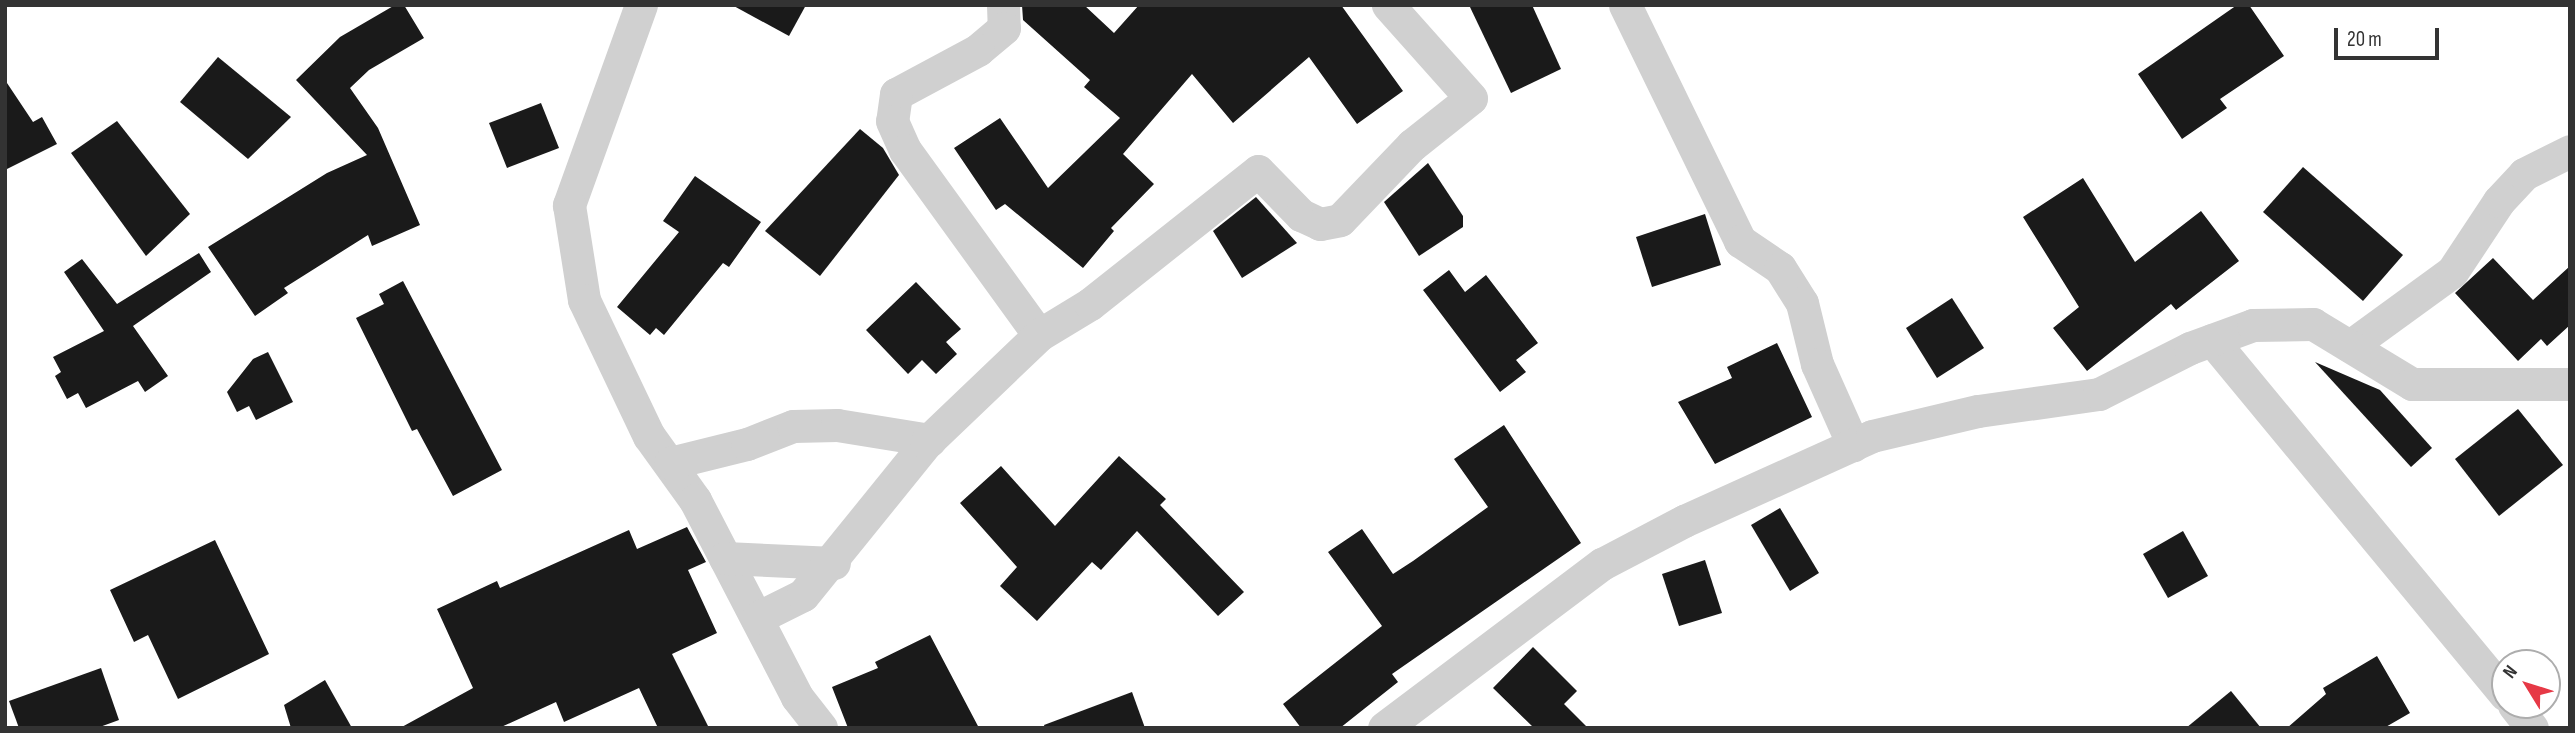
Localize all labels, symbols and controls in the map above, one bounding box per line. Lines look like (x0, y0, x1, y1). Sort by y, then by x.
scale bar (2337, 14, 2442, 58)
text: 20 m (2347, 27, 2382, 52)
north arrow (2491, 649, 2561, 719)
text: N (2498, 661, 2523, 683)

